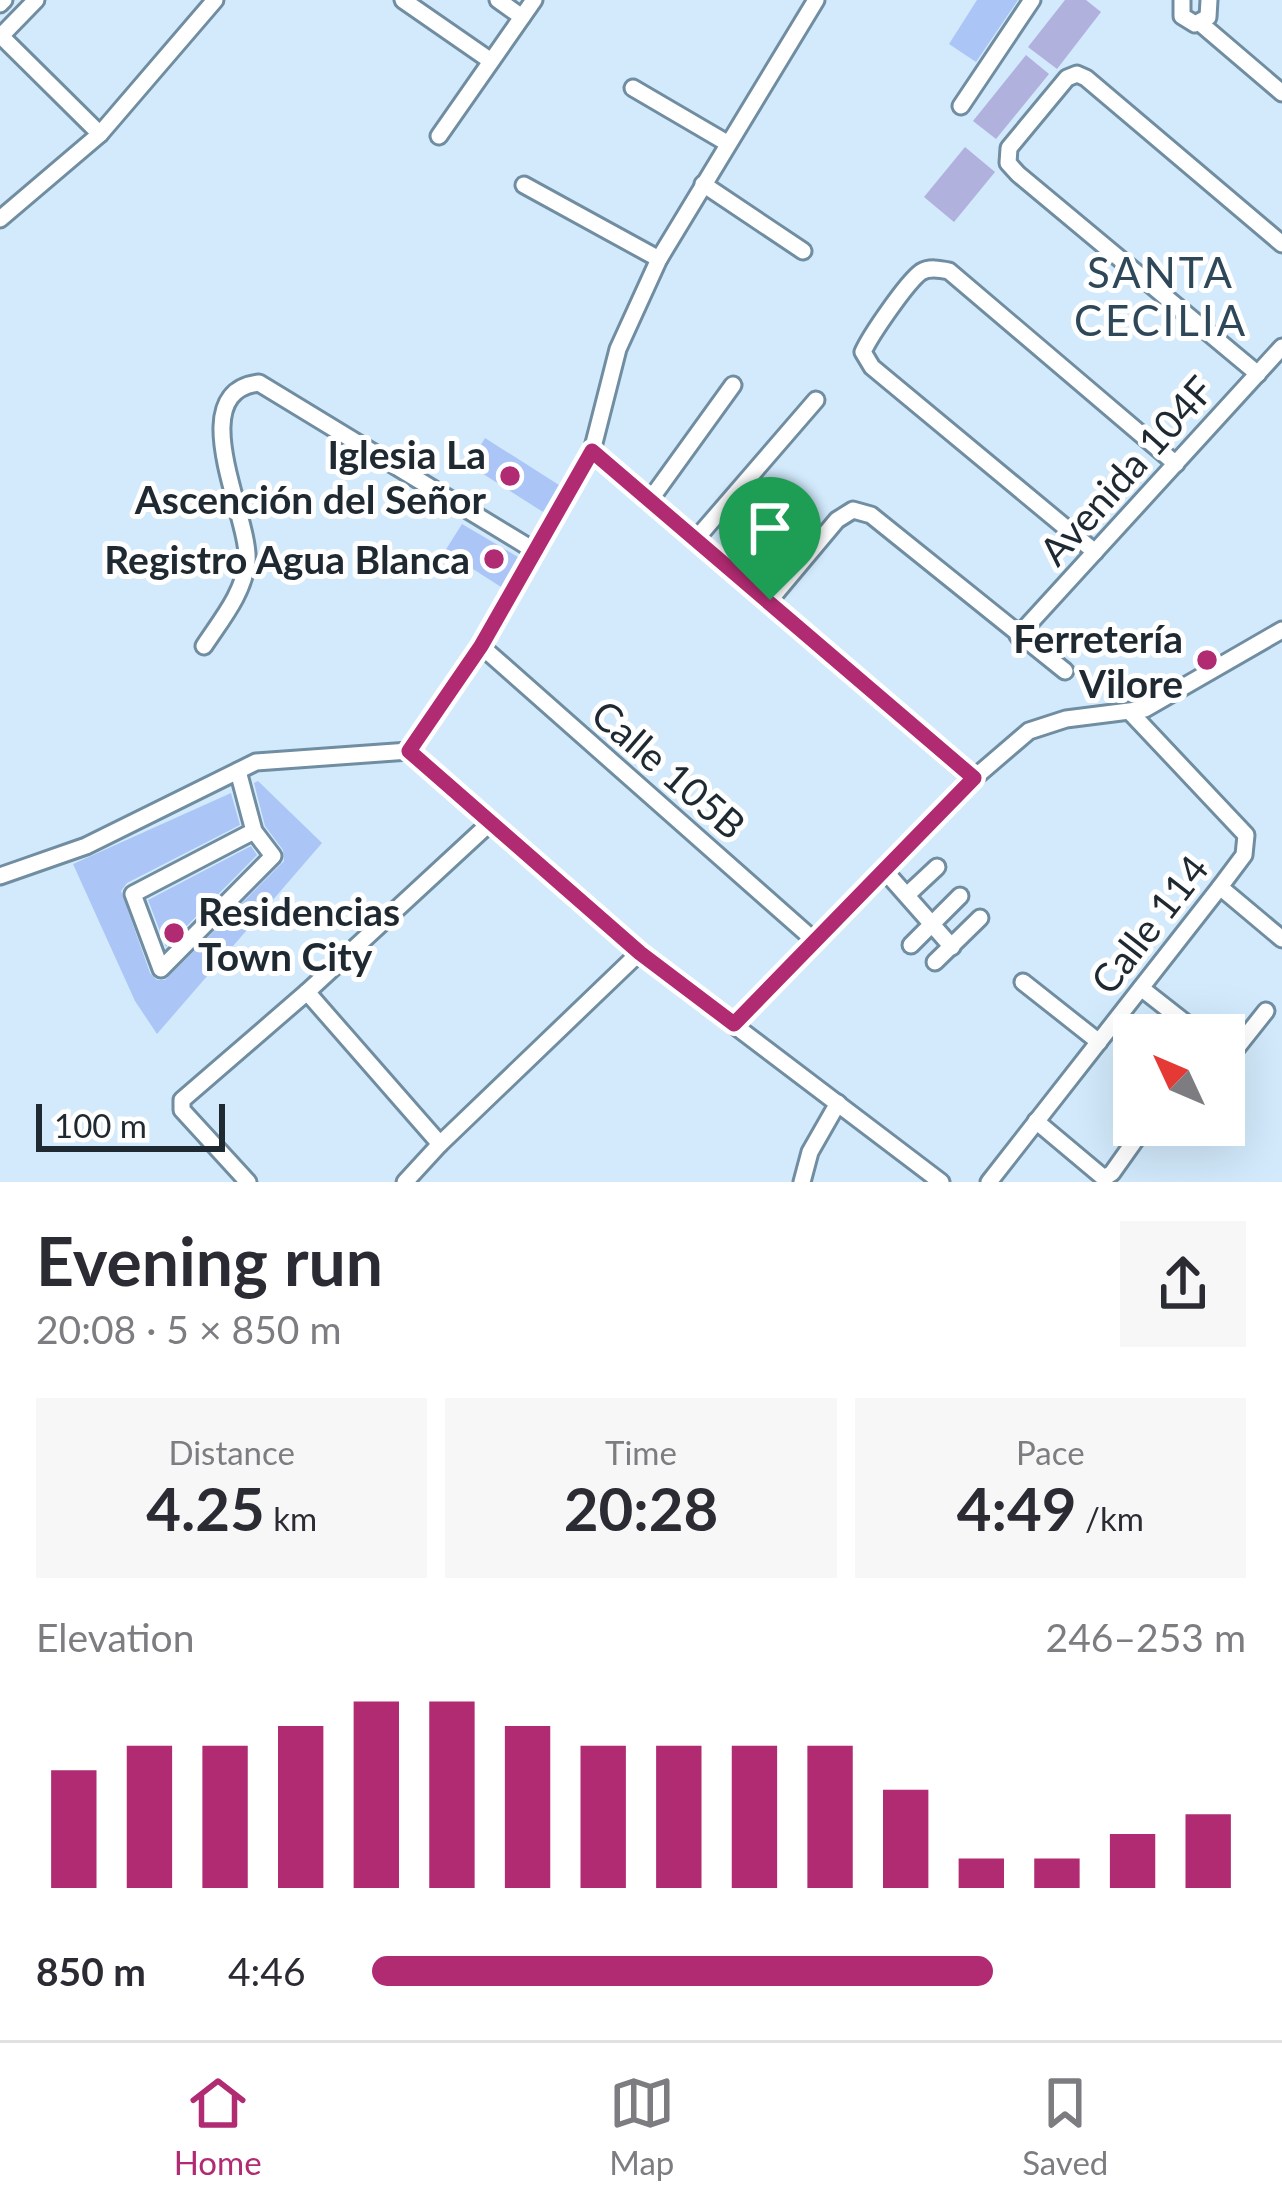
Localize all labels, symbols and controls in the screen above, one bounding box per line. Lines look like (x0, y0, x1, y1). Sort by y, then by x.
district label: SANTA CECILIA (1074, 247, 1248, 345)
street label: Avenida 104F (1030, 366, 1222, 574)
place label: Iglesia La Ascención del Señor (134, 431, 486, 522)
marker: Iglesia La Ascención del Señor (497, 463, 523, 489)
pin (719, 477, 821, 600)
icon: arrive (737, 495, 803, 561)
place label: Registro Agua Blanca (104, 536, 470, 582)
marker: Registro Agua Blanca (481, 546, 507, 572)
place label: Ferretería Vilore (1013, 615, 1183, 706)
marker: Ferretería Vilore (1194, 647, 1220, 673)
street label: Calle 105B (583, 690, 755, 848)
street label: Calle 114 (1081, 846, 1217, 1002)
place label: Residencias Town City (198, 888, 400, 979)
marker: Residencias Town City (161, 920, 187, 946)
north arrow (1113, 1014, 1245, 1146)
map controls (1113, 1014, 1245, 1146)
scale bar (36, 1098, 225, 1151)
text: 100 m (54, 1105, 147, 1145)
text: Evening run (36, 1221, 383, 1300)
button: share (1120, 1221, 1246, 1347)
text: 20:08 · 5 × 850 m (36, 1306, 341, 1352)
text: Distance (168, 1432, 295, 1472)
text: Time (605, 1432, 677, 1472)
text: Pace (1016, 1432, 1085, 1472)
text: 4.25 (146, 1472, 265, 1544)
text: 20:28 (564, 1472, 718, 1544)
text: 4:49 (957, 1472, 1077, 1544)
text: km (265, 1498, 317, 1538)
text: /km (1077, 1498, 1144, 1538)
text: Elevation (36, 1614, 194, 1660)
text: 246–253 m (1046, 1614, 1246, 1660)
text: 850 m (36, 1948, 146, 1994)
text: 4:46 (228, 1948, 306, 1994)
tab: Home (174, 2070, 262, 2182)
tab: Map (609, 2070, 675, 2182)
tab: Saved (1022, 2070, 1108, 2182)

